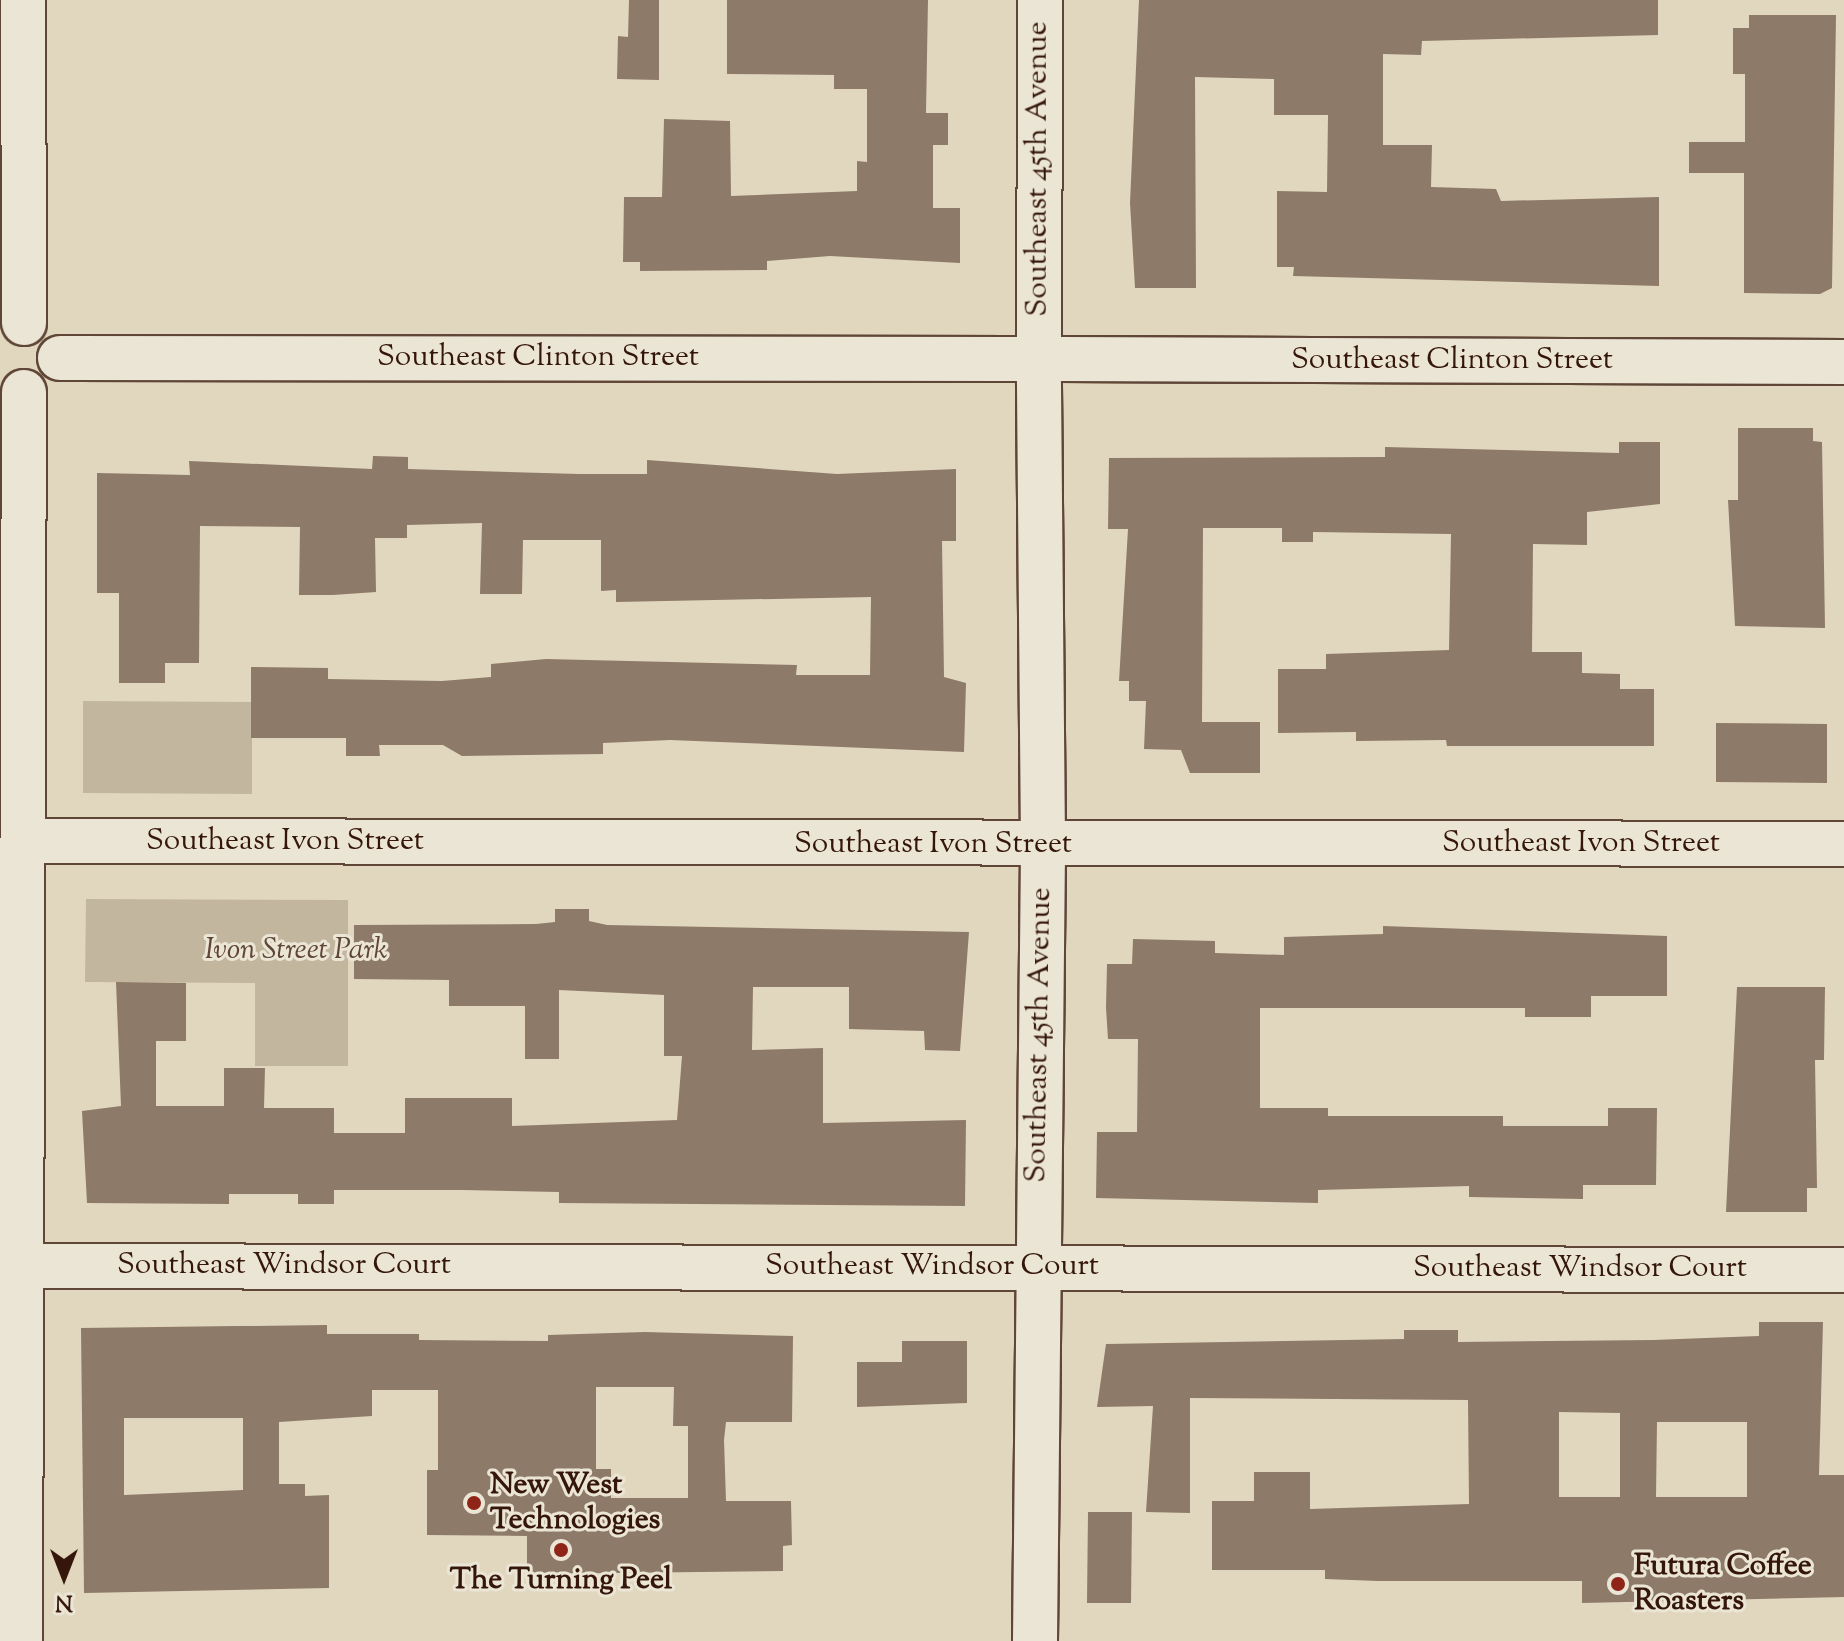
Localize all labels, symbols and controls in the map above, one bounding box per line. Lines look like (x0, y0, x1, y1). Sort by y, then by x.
street label: Southeast 45th Avenue (1021, 21, 1057, 317)
street label: Southeast Clinton Street (377, 340, 699, 376)
street label: Southeast Clinton Street (1291, 343, 1613, 379)
street label: Southeast Ivon Street (146, 824, 424, 860)
street label: Southeast Ivon Street (1442, 826, 1720, 862)
street label: Southeast Ivon Street (794, 827, 1072, 863)
street label: Southeast 45th Avenue (1019, 887, 1061, 1183)
park label: Ivon Street Park (205, 933, 387, 969)
street label: Southeast Windsor Court (117, 1248, 451, 1284)
street label: Southeast Windsor Court (765, 1249, 1099, 1285)
street label: Southeast Windsor Court (1413, 1251, 1747, 1287)
place label: New West Technologies (490, 1468, 660, 1538)
marker: New West Technologies (465, 1494, 483, 1512)
north arrow (24, 1537, 104, 1617)
marker: The Turning Peel (552, 1541, 570, 1559)
place label: Futura Coffee Roasters (1634, 1549, 1812, 1620)
place label: The Turning Peel (450, 1563, 672, 1599)
marker: Futura Coffee Roasters (1609, 1575, 1627, 1593)
text: N (55, 1585, 73, 1617)

